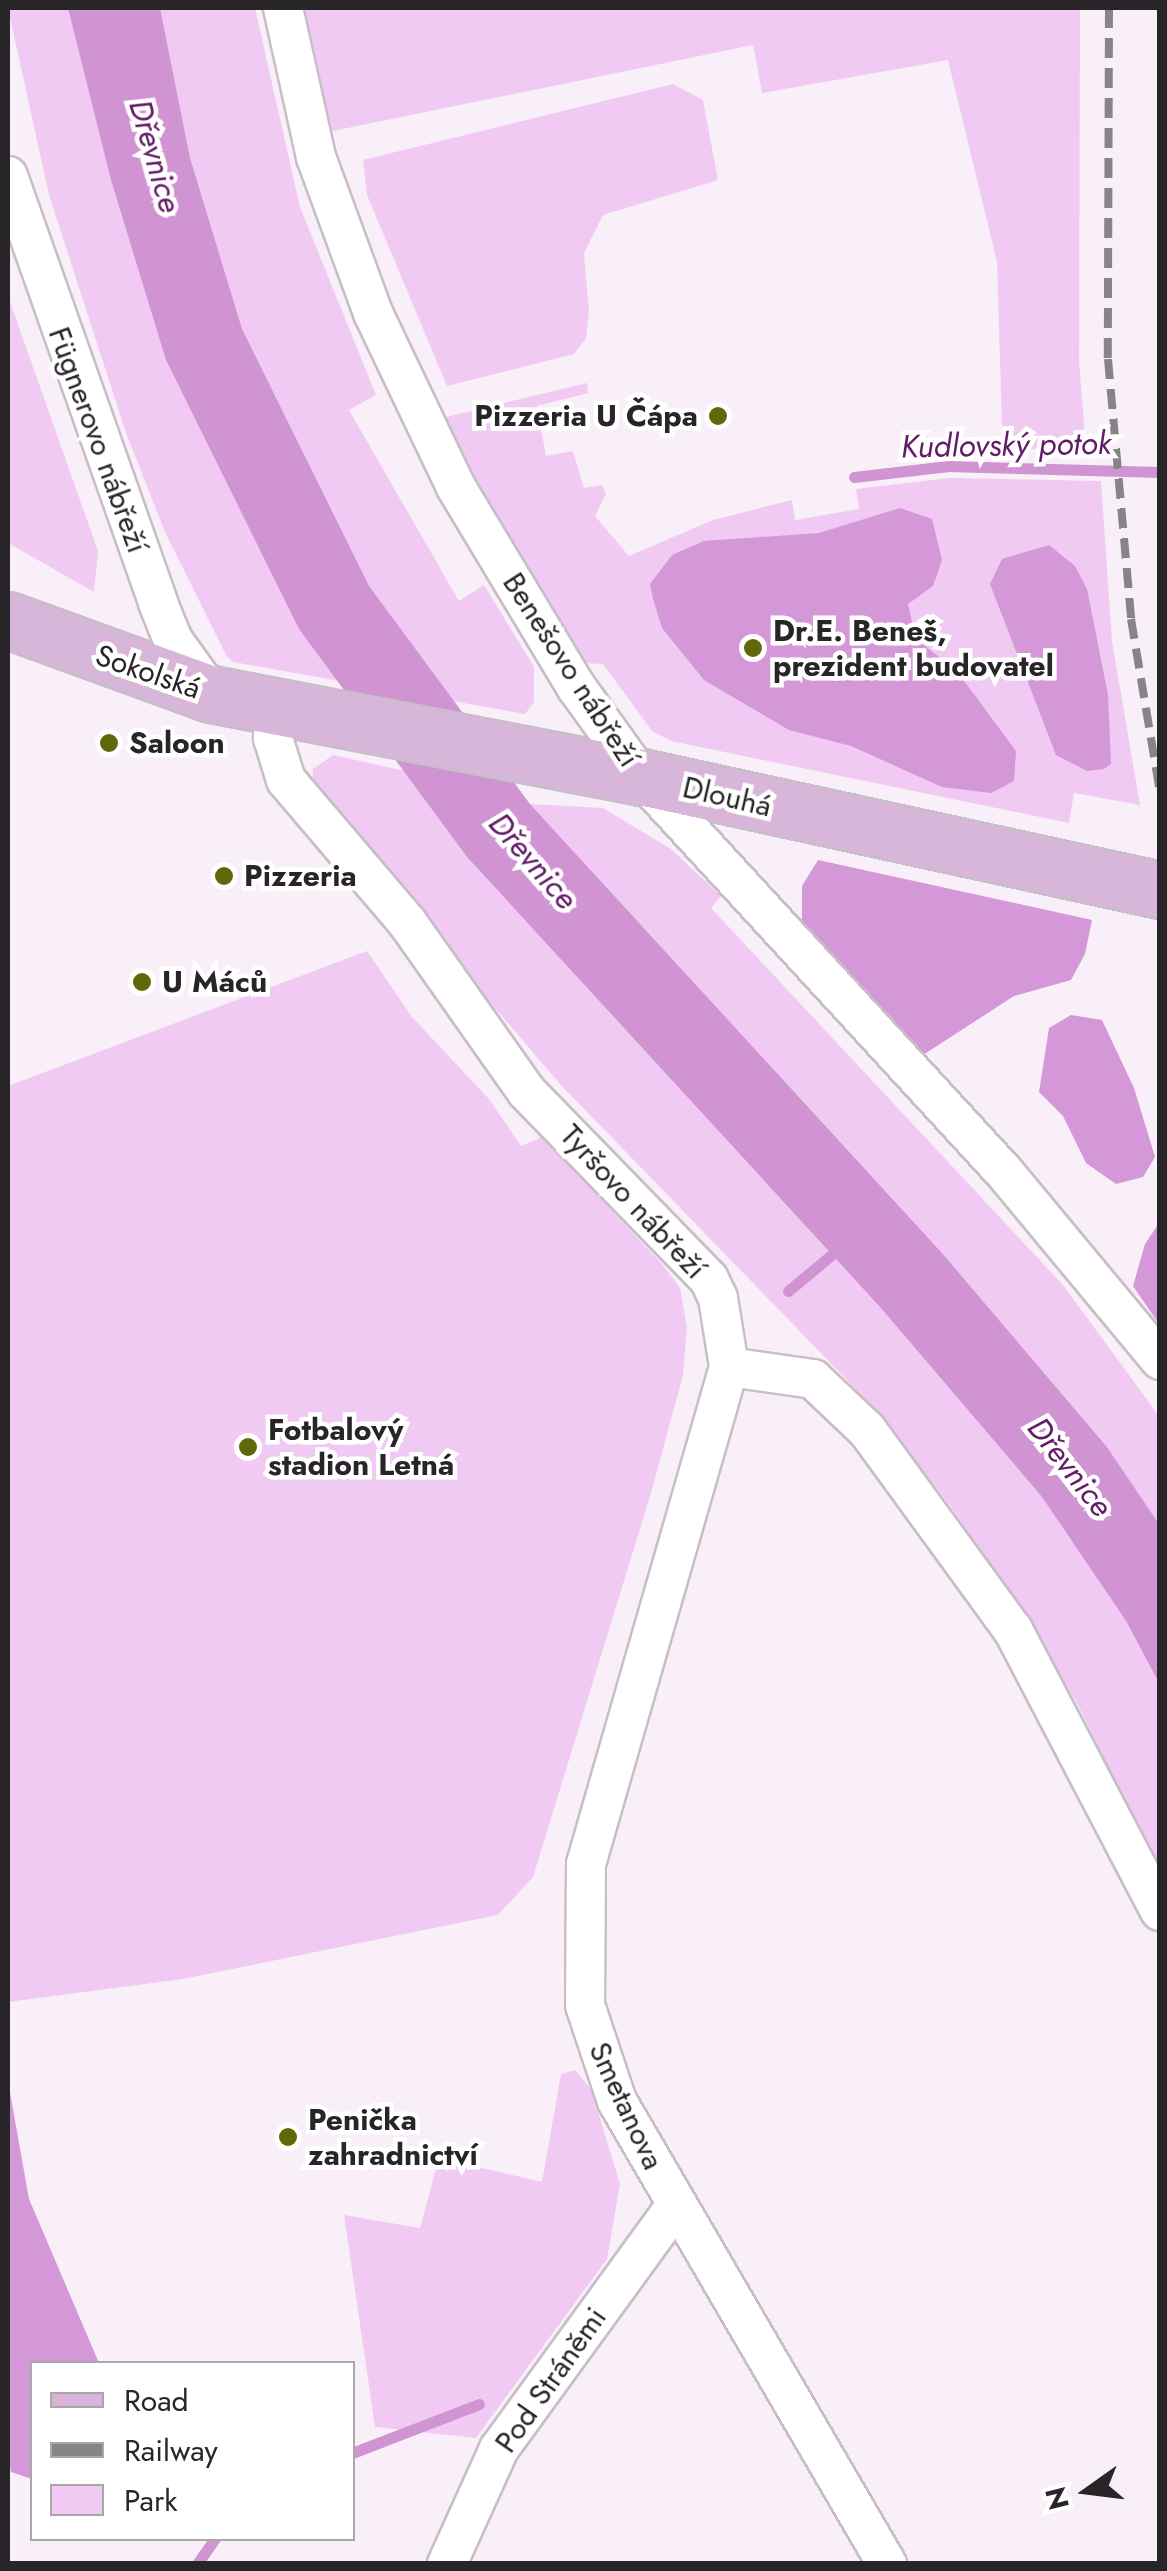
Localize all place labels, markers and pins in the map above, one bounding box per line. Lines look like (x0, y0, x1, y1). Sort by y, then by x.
place label: Pizzeria U Čápa (474, 398, 698, 434)
marker: Pizzeria U Čápa (707, 405, 729, 427)
place label: Dr.E. Beneš, prezident budovatel (773, 613, 1054, 684)
marker: Dr.E. Beneš, prezident budovatel (742, 637, 764, 659)
place label: Saloon (129, 725, 225, 761)
marker: Saloon (98, 732, 120, 754)
place label: Pizzeria (244, 858, 357, 894)
marker: Pizzeria (213, 865, 235, 887)
place label: U Máců (162, 964, 267, 1000)
marker: U Máců (131, 971, 153, 993)
place label: Fotbalový stadion Letná (268, 1412, 454, 1482)
marker: Fotbalový stadion Letná (237, 1436, 259, 1458)
place label: Penička zahradnictví (308, 2102, 478, 2172)
marker: Penička zahradnictví (277, 2126, 299, 2148)

